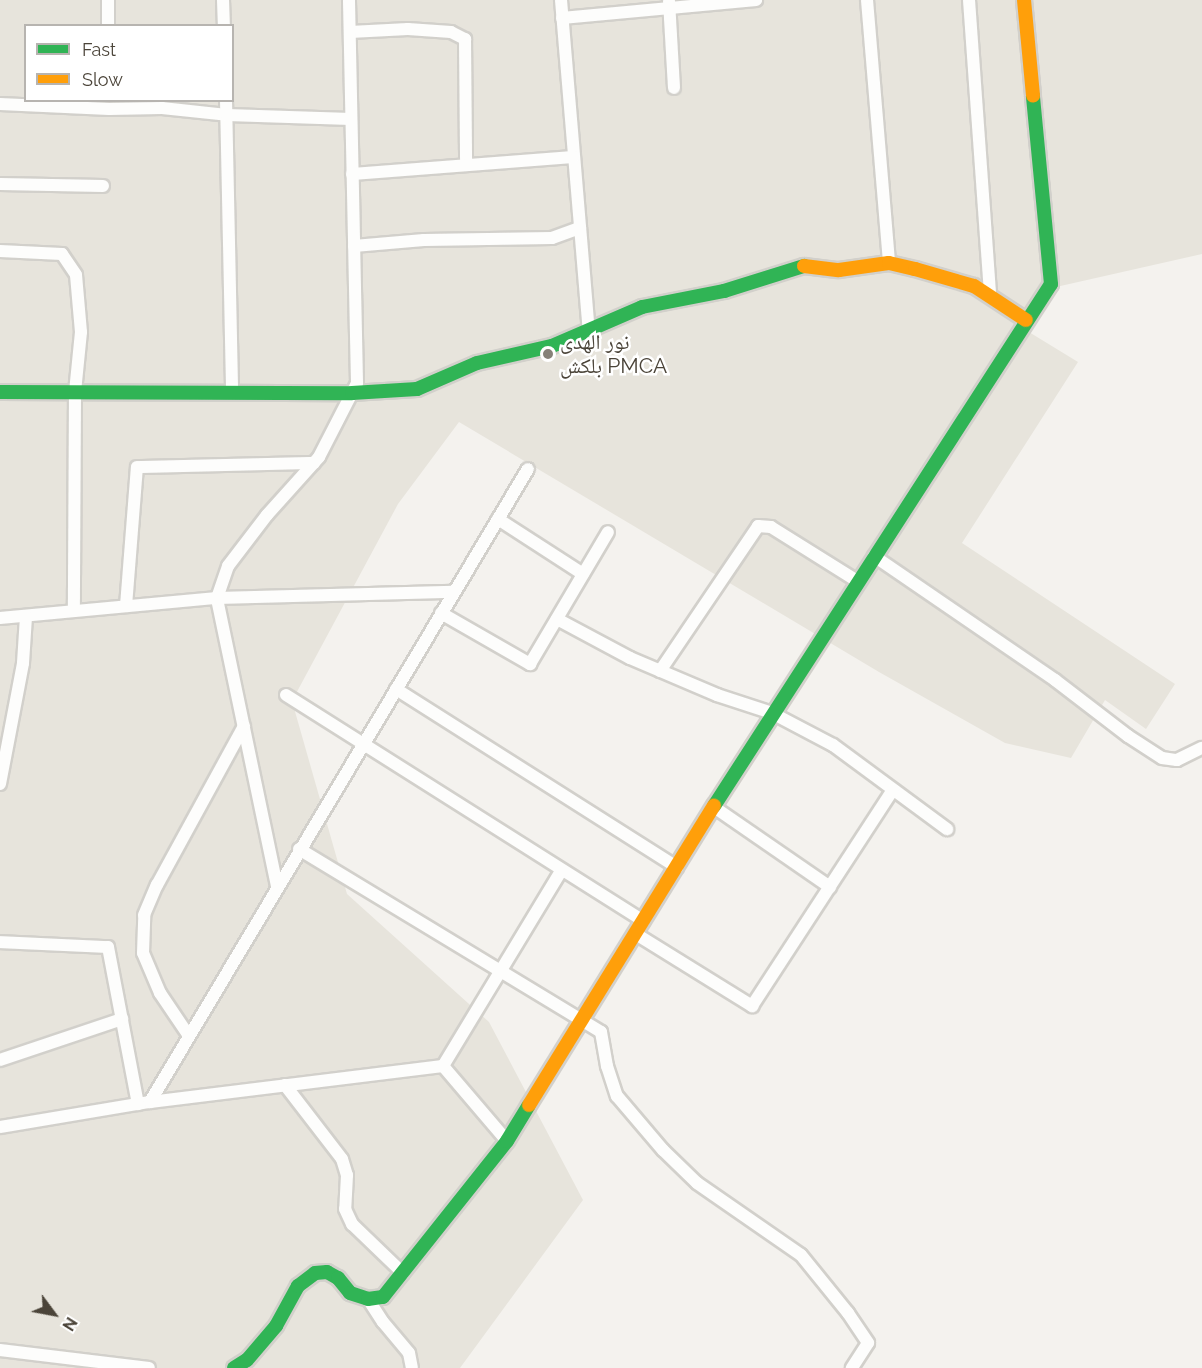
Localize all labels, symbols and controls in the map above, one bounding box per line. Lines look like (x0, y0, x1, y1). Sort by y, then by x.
legend (24, 24, 234, 102)
text: Fast (82, 39, 116, 60)
text: Slow (82, 69, 123, 90)
place label: نور الهدى بلكش PMCA (560, 329, 667, 379)
marker: نور الهدى بلكش PMCA (541, 347, 555, 361)
north arrow (24, 1284, 84, 1344)
text: N (58, 1314, 81, 1334)

